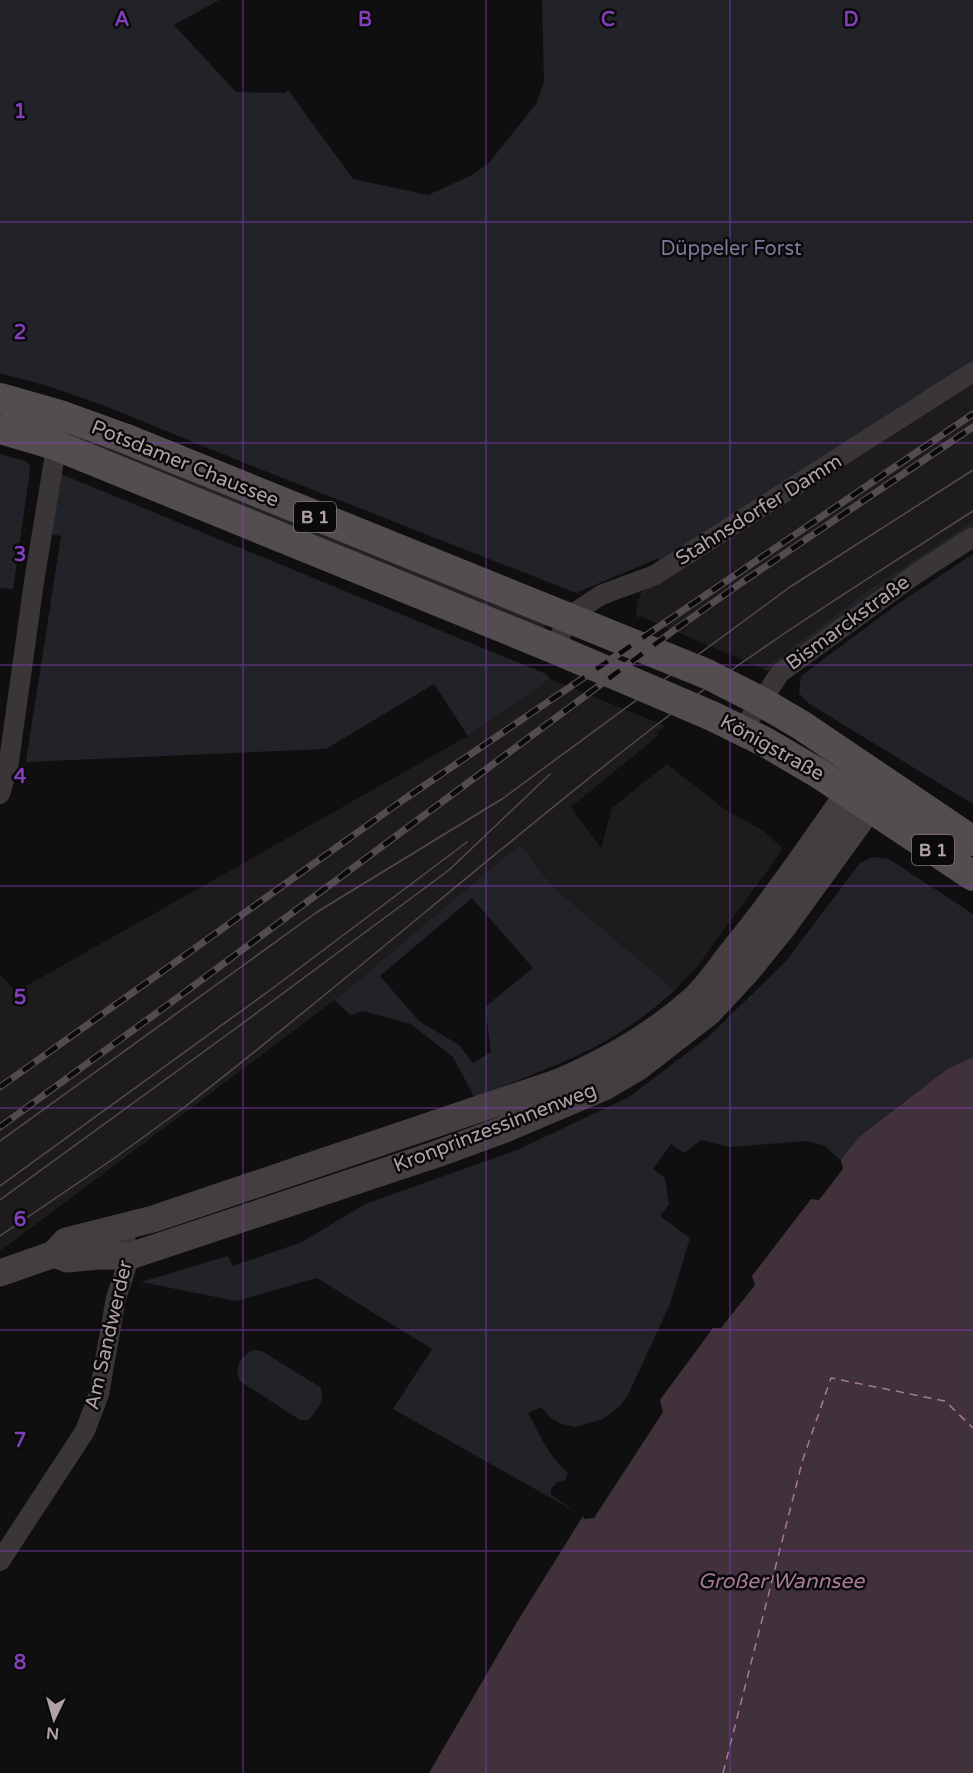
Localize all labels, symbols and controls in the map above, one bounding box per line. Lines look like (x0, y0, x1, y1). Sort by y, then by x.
text: A (115, 8, 130, 32)
text: B (358, 8, 372, 32)
text: C (601, 8, 615, 32)
text: D (843, 8, 859, 32)
text: 1 (14, 100, 26, 124)
park label: Düppeler Forst (660, 237, 802, 261)
text: 2 (14, 321, 26, 345)
street label: Potsdamer Chaussee (88, 415, 282, 513)
street label: Stahnsdorfer Damm (672, 449, 846, 571)
road number: B 1 (294, 502, 336, 532)
text: 3 (14, 543, 26, 567)
street label: Bismarckstraße (782, 570, 914, 676)
street label: Königstraße (716, 710, 828, 786)
text: 4 (14, 765, 27, 789)
road number: B 1 (912, 835, 954, 865)
text: 5 (14, 986, 26, 1010)
street label: Kronprinzessinnenweg (390, 1078, 600, 1178)
text: 6 (14, 1208, 26, 1232)
street label: Am Sandwerder (80, 1258, 138, 1412)
text: 7 (14, 1429, 26, 1453)
water label: Großer Wannsee (698, 1569, 865, 1594)
text: 8 (14, 1651, 26, 1675)
north arrow (24, 1689, 84, 1749)
text: N (46, 1722, 60, 1743)

